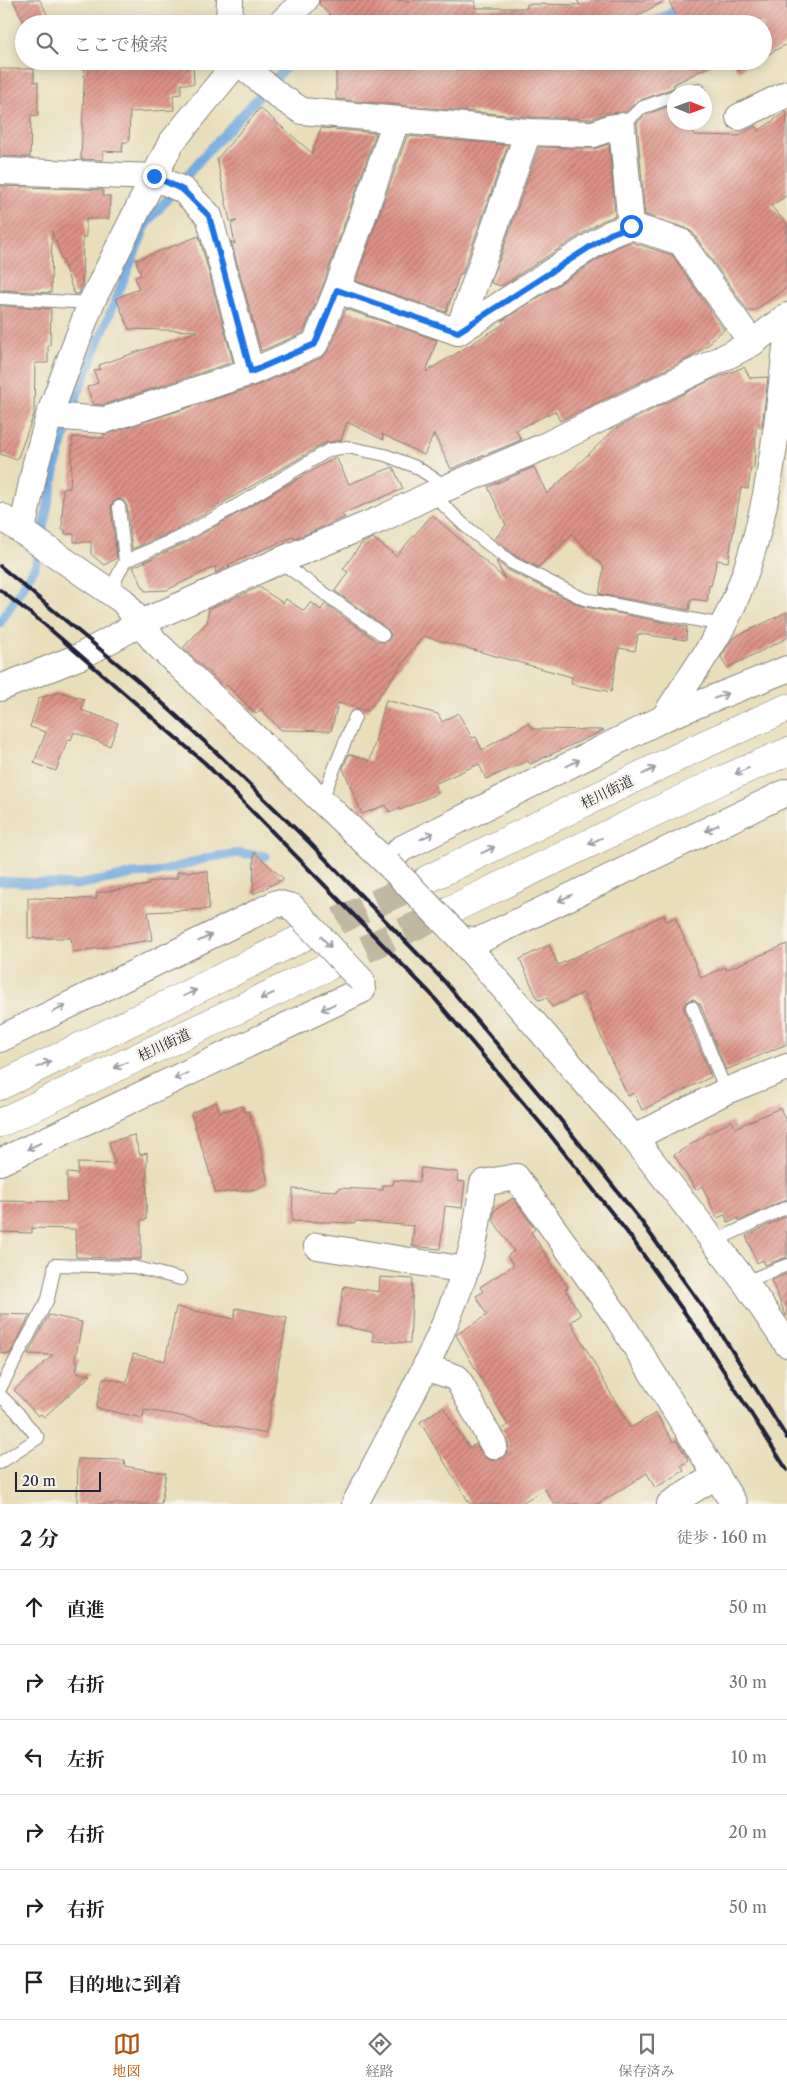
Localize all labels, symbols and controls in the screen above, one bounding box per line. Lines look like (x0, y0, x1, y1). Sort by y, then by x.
search box (15, 15, 772, 70)
icon: search (33, 29, 61, 57)
text: ここで検索 (73, 33, 168, 56)
north arrow (667, 85, 712, 130)
route end (143, 165, 166, 188)
route start (620, 215, 643, 238)
one-way arrow (712, 691, 728, 700)
one-way arrow (565, 758, 580, 767)
one-way arrow (642, 766, 657, 776)
one-way arrow (735, 767, 750, 777)
street label: 桂川街道 (578, 772, 636, 812)
one-way arrow (704, 823, 719, 833)
one-way arrow (420, 831, 435, 841)
one-way arrow (588, 836, 603, 846)
one-way arrow (480, 845, 495, 854)
one-way arrow (558, 894, 573, 904)
one-way arrow (197, 933, 212, 942)
one-way arrow (320, 936, 332, 949)
one-way arrow (182, 988, 197, 997)
one-way arrow (260, 991, 275, 1001)
one-way arrow (321, 1002, 336, 1012)
one-way arrow (51, 1004, 66, 1013)
street label: 桂川街道 (135, 1025, 193, 1065)
one-way arrow (36, 1059, 51, 1068)
one-way arrow (114, 1061, 129, 1071)
one-way arrow (174, 1072, 189, 1081)
one-way arrow (27, 1141, 42, 1151)
scale bar (15, 1469, 101, 1492)
text: 20 m (22, 1472, 56, 1490)
text: 2 分 (20, 1526, 59, 1551)
text: 徒歩 · 160 m (677, 1527, 767, 1547)
icon: ahead (20, 1593, 48, 1621)
text: 50 m (729, 1597, 767, 1617)
text: 直進 (67, 1598, 105, 1621)
icon: right (20, 1668, 48, 1696)
text: 30 m (729, 1672, 767, 1692)
text: 右折 (67, 1673, 105, 1696)
icon: left (20, 1743, 48, 1771)
text: 10 m (731, 1747, 767, 1767)
text: 左折 (67, 1748, 105, 1771)
icon: right (20, 1818, 48, 1846)
text: 20 m (728, 1822, 767, 1842)
text: 右折 (67, 1823, 105, 1846)
icon: right (20, 1893, 48, 1921)
text: 50 m (729, 1897, 767, 1917)
text: 右折 (67, 1898, 105, 1921)
icon: arrive (20, 1968, 48, 1996)
text: 目的地に到着 (67, 1973, 181, 1996)
tab: 地図 (113, 2030, 141, 2080)
tab: 経路 (366, 2030, 394, 2080)
tab: 保存済み (619, 2030, 675, 2080)

